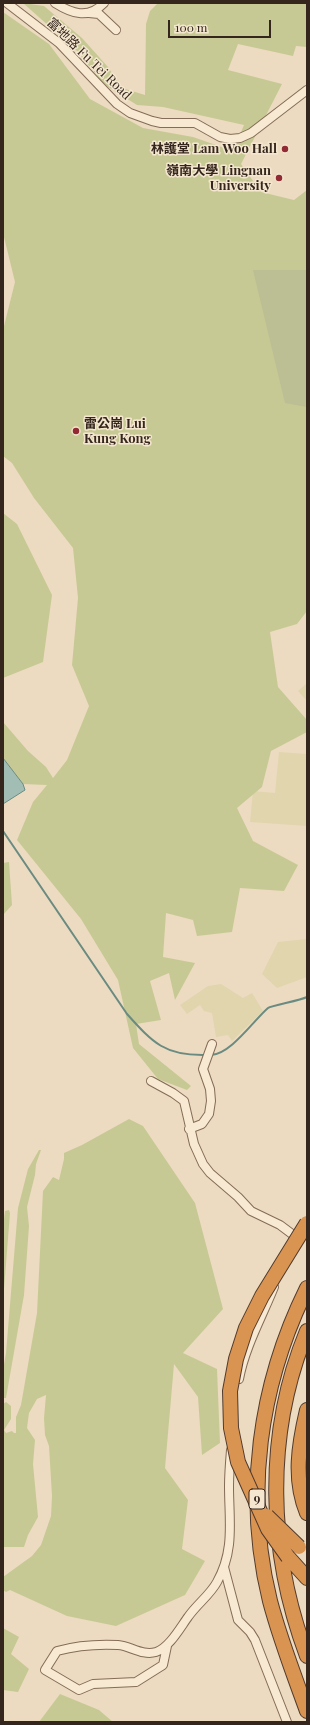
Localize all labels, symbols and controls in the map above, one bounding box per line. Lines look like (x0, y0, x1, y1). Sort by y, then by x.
scale bar (170, 12, 273, 38)
street label: 富地路 Fu Tei Road (44, 15, 134, 103)
text: 100 m (175, 19, 207, 35)
place label: 林護堂 Lam Woo Hall (151, 141, 277, 157)
marker: 林護堂 Lam Woo Hall (280, 144, 290, 154)
place label: 嶺南大學 Lingnan University (166, 163, 271, 194)
marker: 嶺南大學 Lingnan University (274, 173, 284, 183)
place label: 雷公崗 Lui Kung Kong (84, 416, 151, 447)
marker: 雷公崗 Lui Kung Kong (71, 426, 81, 436)
road number: 9 (249, 1489, 265, 1509)

